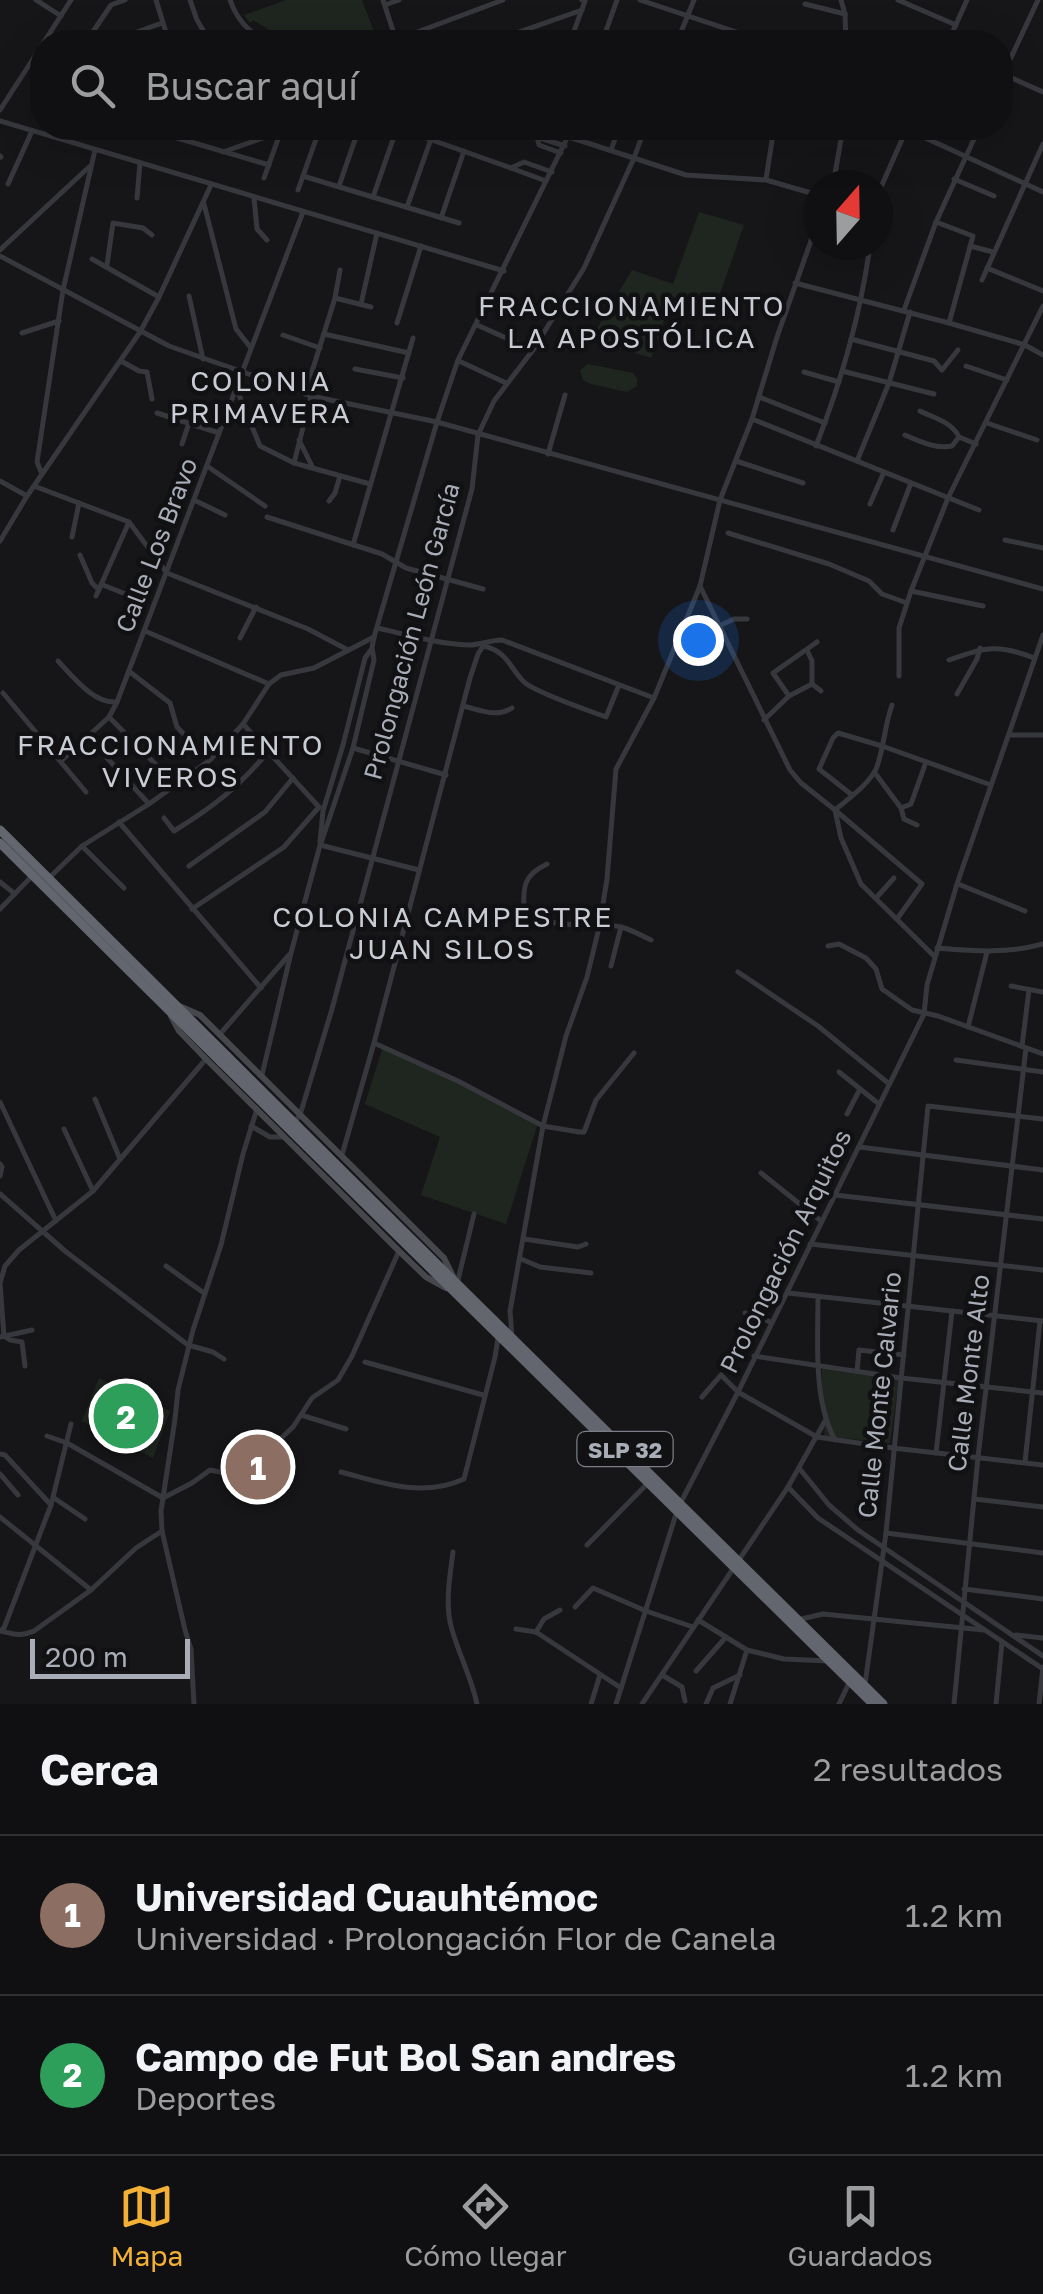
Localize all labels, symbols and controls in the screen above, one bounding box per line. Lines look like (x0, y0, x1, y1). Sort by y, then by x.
search box (30, 30, 1013, 140)
icon: search (65, 58, 120, 113)
text: Buscar aquí (145, 63, 358, 108)
north arrow (803, 170, 893, 260)
district label: FRACCIONAMIENTO LA APOSTÓLICA (478, 289, 786, 354)
district label: COLONIA PRIMAVERA (170, 364, 352, 429)
street label: Calle Los Bravo (108, 453, 204, 637)
street label: Prolongación León García (356, 479, 466, 783)
your location (673, 615, 724, 666)
district label: FRACCIONAMIENTO VIVEROS (17, 728, 325, 793)
district label: COLONIA CAMPESTRE JUAN SILOS (272, 900, 614, 965)
street label: Prolongación Arquitos (713, 1124, 857, 1378)
street label: Calle Monte Calvario (851, 1270, 907, 1520)
street label: Calle Monte Alto (941, 1272, 995, 1474)
pin: 2 (94, 1378, 158, 1454)
pin: 1 (226, 1430, 290, 1504)
road number: SLP 32 (578, 1432, 672, 1466)
scale bar (30, 1634, 190, 1678)
text: 200 m (45, 1640, 128, 1673)
text: Cerca (40, 1744, 159, 1794)
text: 2 resultados (813, 1750, 1003, 1788)
text: Universidad Cuauhtémoc (135, 1874, 598, 1919)
text: 1 (64, 1896, 81, 1934)
text: 1.2 km (905, 1896, 1003, 1934)
text: Universidad · Prolongación Flor de Canela (135, 1919, 777, 1957)
text: Campo de Fut Bol San andres (135, 2034, 676, 2079)
text: 2 (63, 2056, 82, 2094)
text: 1.2 km (905, 2056, 1003, 2094)
text: Deportes (135, 2079, 276, 2117)
tab: Mapa (110, 2179, 183, 2272)
tab: Cómo llegar (404, 2179, 567, 2272)
tab: Guardados (787, 2179, 933, 2272)

